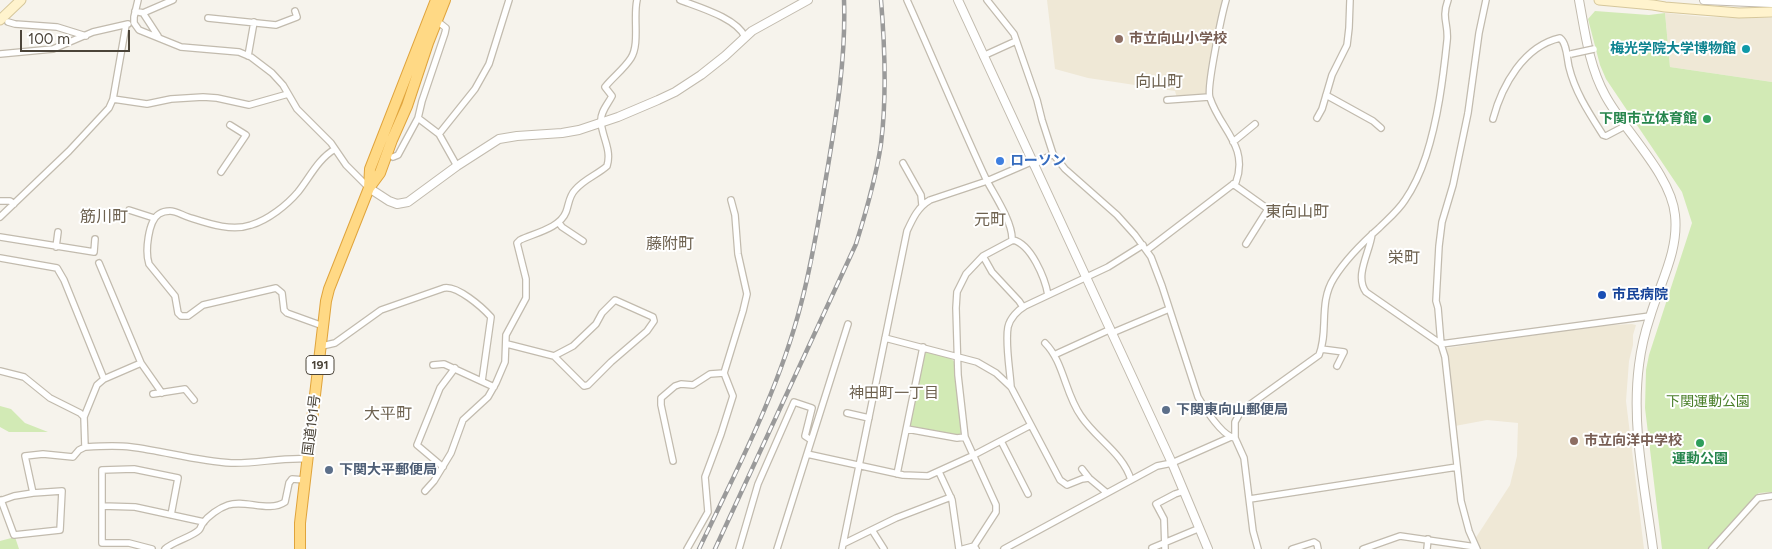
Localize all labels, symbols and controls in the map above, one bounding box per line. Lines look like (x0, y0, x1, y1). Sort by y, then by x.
scale bar (22, 20, 132, 52)
text: 100 m (28, 30, 70, 48)
place label: 市立向山小学校 (1129, 31, 1227, 47)
marker: 市立向山小学校 (1113, 33, 1125, 45)
place label: 梅光学院大学博物館 (1610, 41, 1736, 57)
marker: 梅光学院大学博物館 (1740, 43, 1752, 55)
district label: 向山町 (1135, 72, 1183, 92)
place label: 下関市立体育館 (1599, 111, 1697, 127)
marker: 下関市立体育館 (1701, 113, 1713, 125)
place label: ローソン (1010, 153, 1066, 169)
marker: ローソン (994, 155, 1006, 167)
district label: 東向山町 (1265, 202, 1329, 222)
district label: 筋川町 (80, 207, 128, 227)
district label: 元町 (974, 210, 1006, 230)
district label: 藤附町 (646, 234, 694, 254)
district label: 栄町 (1388, 248, 1420, 268)
place label: 市民病院 (1612, 287, 1668, 303)
marker: 市民病院 (1596, 289, 1608, 301)
road number: 191 (306, 356, 334, 374)
district label: 神田町一丁目 (849, 385, 939, 403)
street label: 国道191号 (300, 393, 324, 457)
park label: 下関運動公園 (1666, 394, 1750, 410)
place label: 下関東向山郵便局 (1176, 402, 1288, 418)
district label: 大平町 (364, 404, 412, 424)
marker: 下関東向山郵便局 (1160, 404, 1172, 416)
place label: 市立向洋中学校 (1584, 433, 1682, 449)
marker: 市立向洋中学校 (1568, 435, 1580, 447)
marker: 運動公園 (1694, 437, 1706, 449)
place label: 運動公園 (1672, 451, 1728, 467)
place label: 下関大平郵便局 (339, 462, 437, 478)
marker: 下関大平郵便局 (323, 464, 335, 476)

